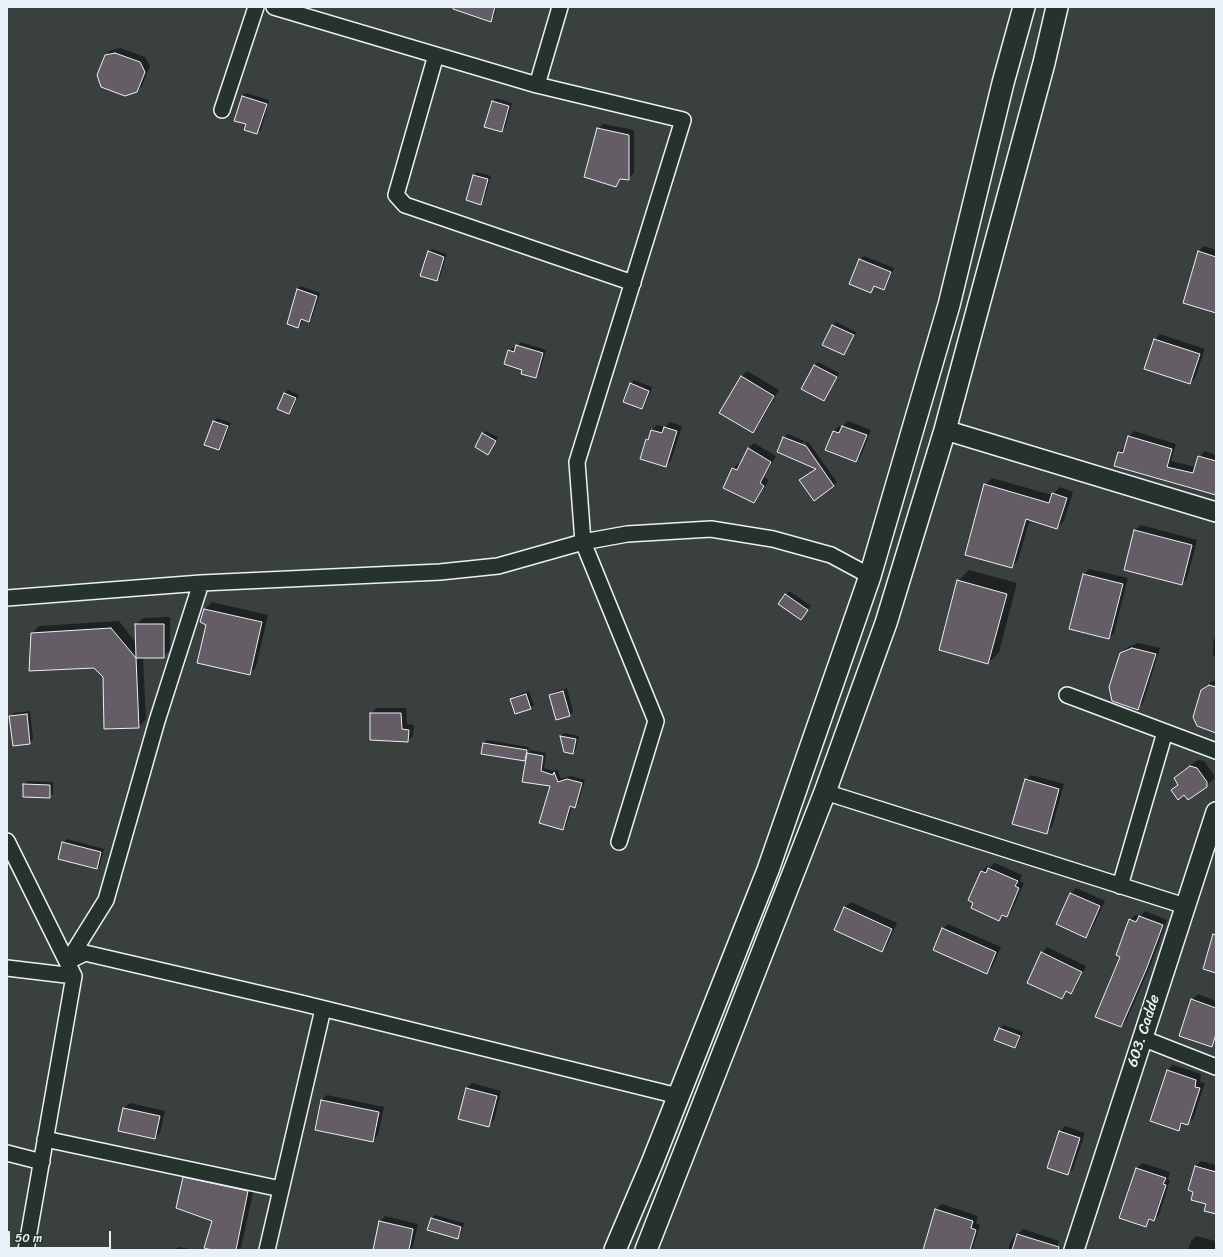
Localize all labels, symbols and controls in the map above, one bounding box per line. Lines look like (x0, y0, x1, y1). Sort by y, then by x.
street label: 603. Cadde (1124, 993, 1164, 1069)
scale bar (10, 1223, 113, 1249)
text: 50 m (15, 1227, 42, 1249)

